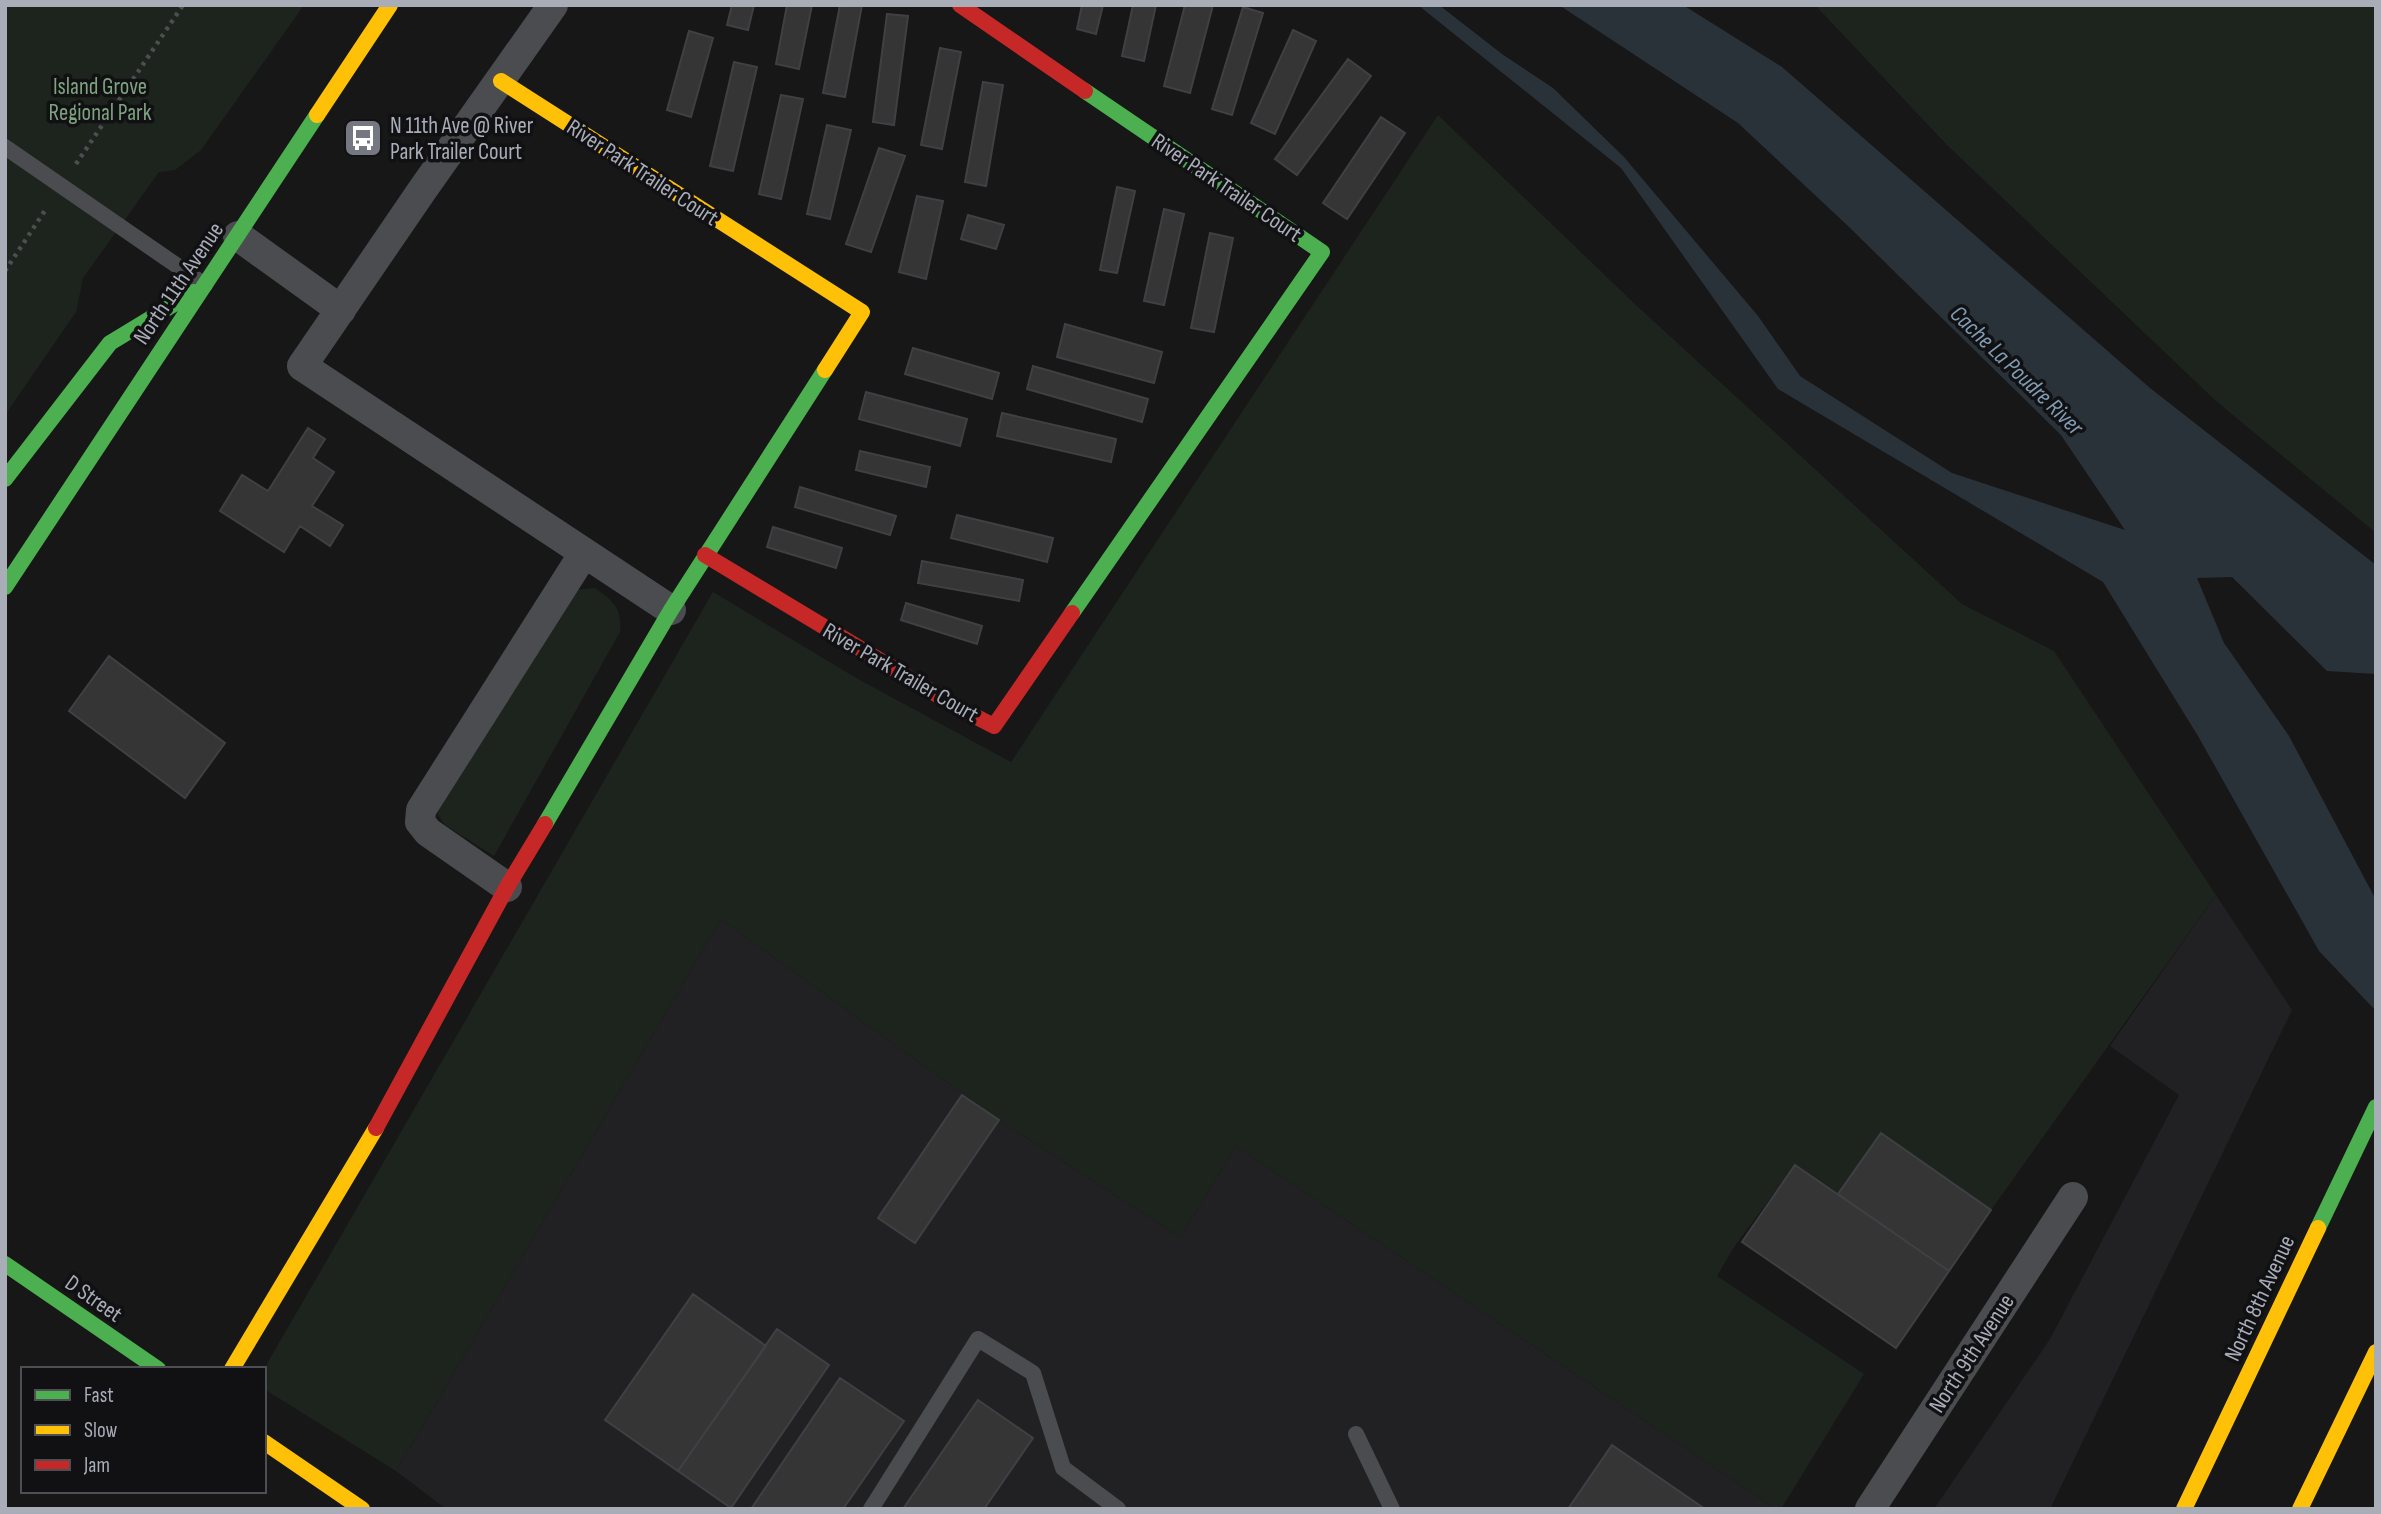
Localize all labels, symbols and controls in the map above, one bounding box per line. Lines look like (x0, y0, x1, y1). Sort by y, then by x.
park label: Island Grove Regional Park (49, 73, 152, 127)
place label: N 11th Ave @ River Park Trailer Court (390, 112, 534, 166)
street label: River Park Trailer Court (561, 113, 724, 232)
bus stop icon: N 11th Ave @ River Park Trailer Court (342, 117, 384, 159)
street label: River Park Trailer Court (1146, 127, 1307, 248)
street label: North 11th Avenue (128, 217, 230, 350)
water label: Cache La Poudre River (1944, 299, 2090, 442)
street label: River Park Trailer Court (818, 617, 983, 729)
street label: North 8th Avenue (2219, 1231, 2301, 1366)
street label: D Street (59, 1269, 127, 1329)
street label: North 9th Avenue (1923, 1289, 2021, 1418)
legend (21, 1367, 266, 1493)
text: Fast (84, 1383, 114, 1408)
text: Slow (84, 1418, 118, 1443)
text: Jam (83, 1453, 110, 1478)

